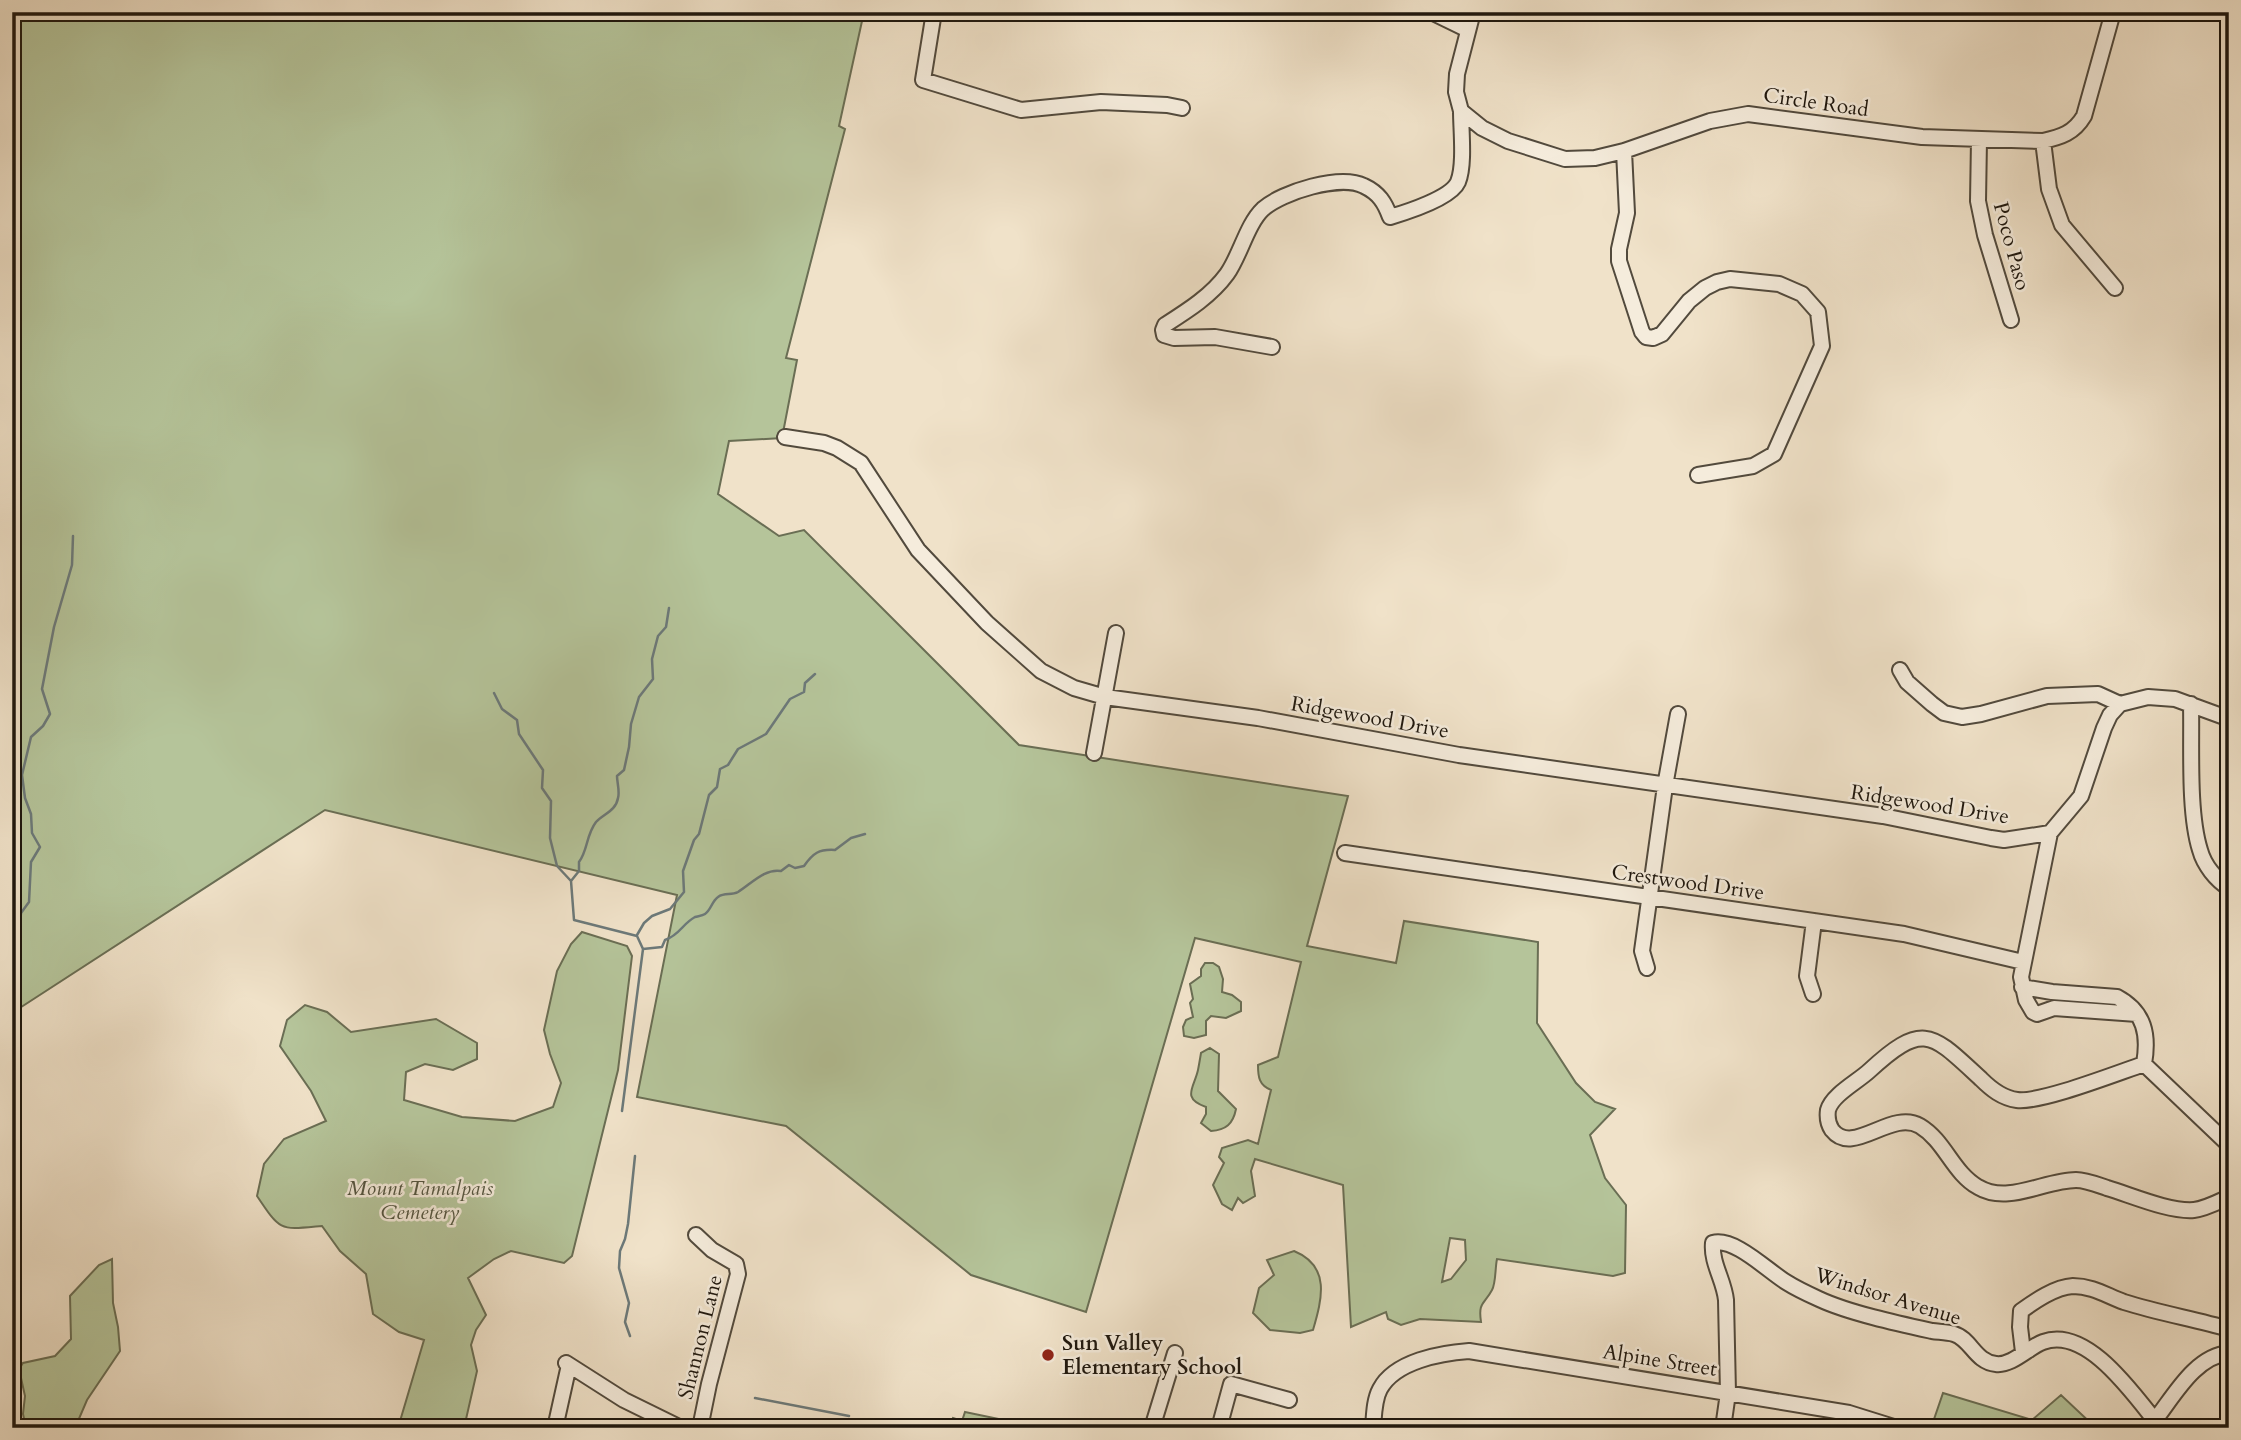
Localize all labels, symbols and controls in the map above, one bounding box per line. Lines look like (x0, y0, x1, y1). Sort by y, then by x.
street label: Circle Road (1761, 81, 1870, 124)
street label: Poco Paso (1986, 199, 2037, 293)
street label: Ridgewood Drive (1289, 689, 1451, 746)
street label: Ridgewood Drive (1849, 778, 2011, 831)
street label: Crestwood Drive (1610, 857, 1766, 908)
park label: Mount Tamalpais Cemetery (347, 1174, 493, 1227)
street label: Windsor Avenue (1810, 1260, 1965, 1333)
street label: Shannon Lane (671, 1272, 730, 1402)
place label: Sun Valley Elementary School (1062, 1329, 1242, 1382)
street label: Alpine Street (1601, 1337, 1719, 1384)
marker: Sun Valley Elementary School (1040, 1347, 1056, 1363)

